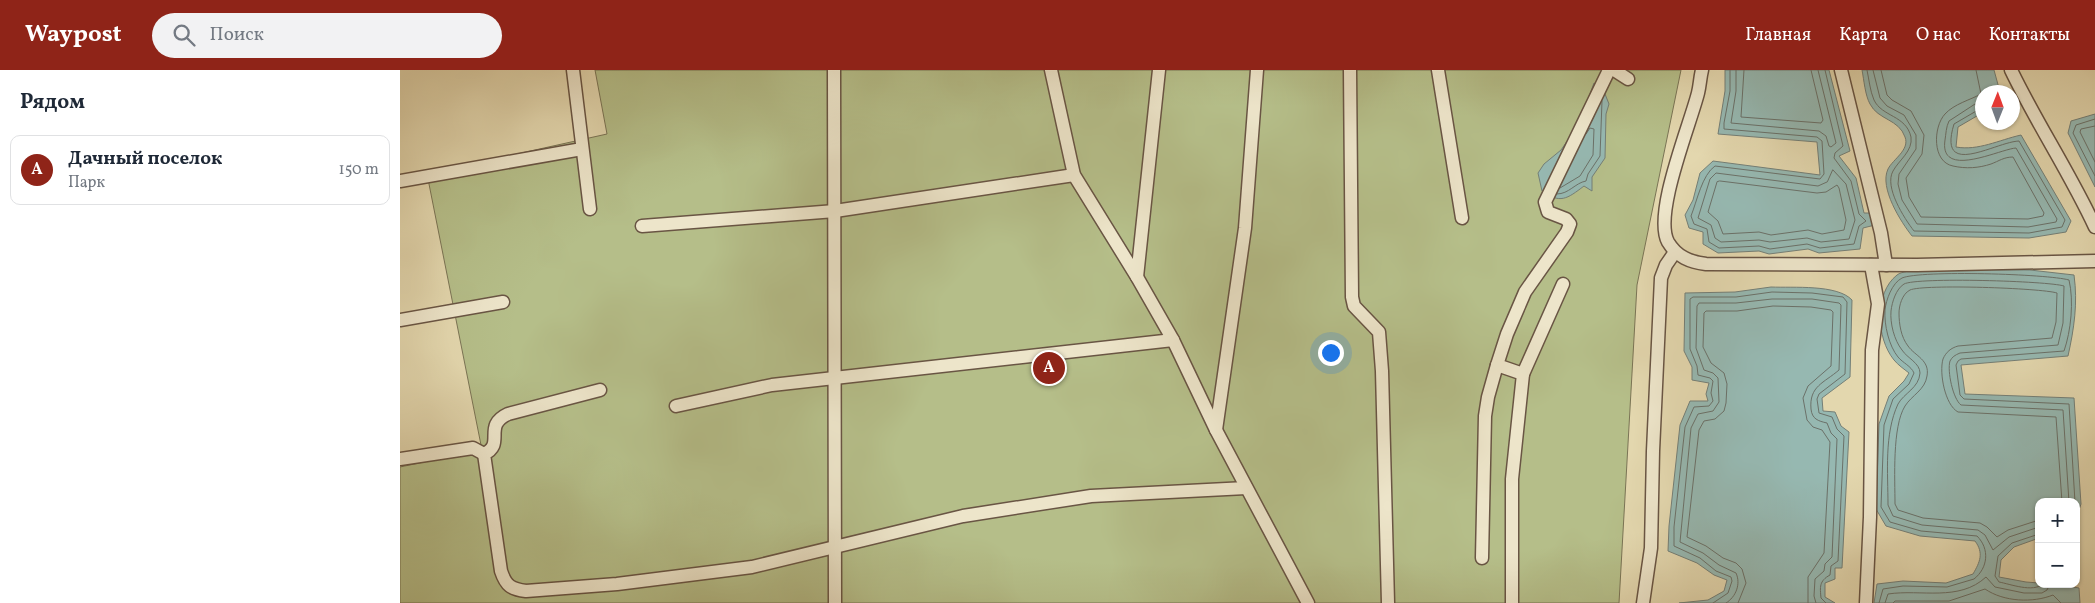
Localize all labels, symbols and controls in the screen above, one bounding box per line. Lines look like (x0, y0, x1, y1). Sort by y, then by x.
search box (152, 13, 502, 58)
text: Waypost (25, 18, 122, 52)
icon: search (170, 21, 198, 49)
text: Поиск (210, 22, 264, 48)
text: Главная (1745, 23, 1811, 48)
text: Карта (1839, 23, 1888, 48)
text: О нас (1916, 23, 1961, 48)
text: Контакты (1989, 23, 2070, 48)
north arrow (1975, 85, 2020, 130)
text: Рядом (20, 88, 85, 117)
text: Дачный поселок (68, 146, 222, 172)
text: A (31, 159, 43, 181)
text: 150 m (338, 159, 379, 181)
text: Парк (68, 172, 105, 194)
your location (1318, 340, 1344, 366)
pin: A (1033, 349, 1065, 387)
map controls (2035, 498, 2080, 588)
button: + (2035, 498, 2080, 543)
button: − (2035, 543, 2080, 588)

